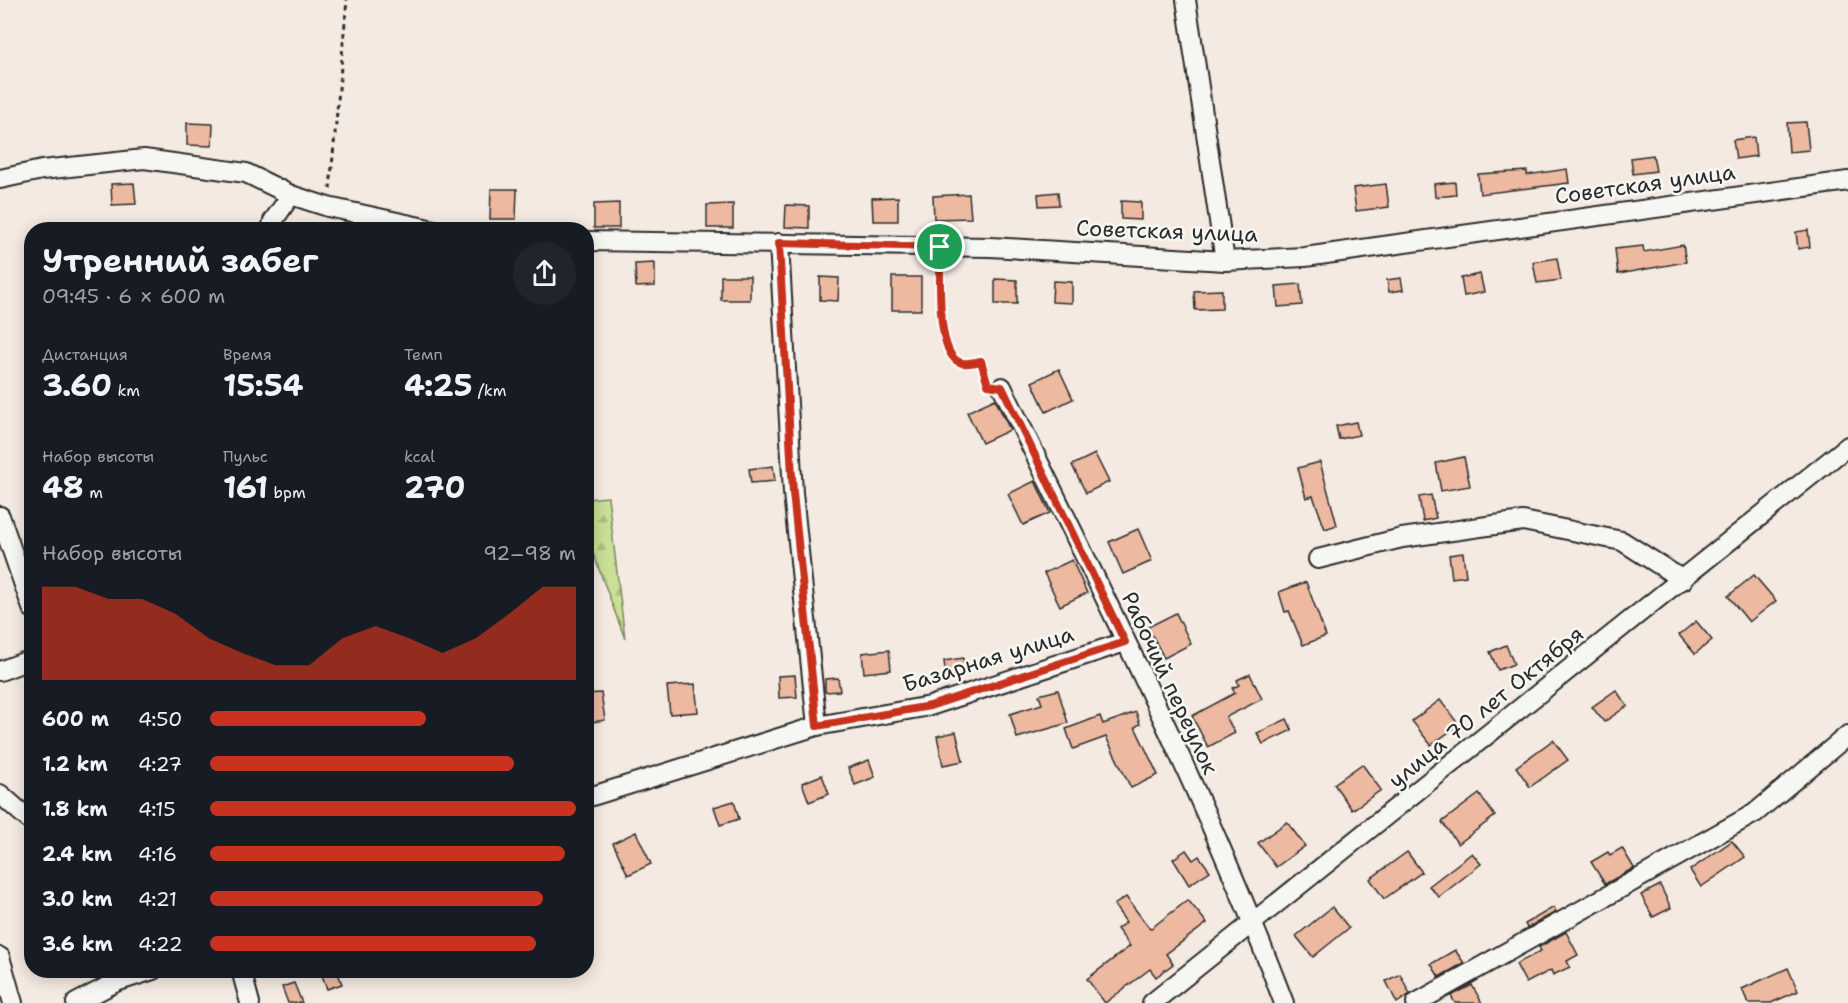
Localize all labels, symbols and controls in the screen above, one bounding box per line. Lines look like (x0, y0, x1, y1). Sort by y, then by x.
street label: Советская улица (1553, 157, 1737, 211)
street label: Советская улица (1076, 213, 1259, 249)
pin (914, 221, 965, 272)
icon: arrive (923, 230, 956, 263)
text: Утренний забег (42, 238, 319, 283)
button: share (513, 242, 576, 305)
text: 09:45 · 6 × 600 m (42, 283, 225, 309)
text: Дистанция (42, 344, 128, 365)
text: Время (223, 344, 272, 365)
text: Темп (404, 344, 443, 365)
text: 3.60 (42, 365, 112, 406)
text: 15:54 (223, 365, 304, 406)
text: 4:25 (404, 365, 472, 406)
text: km (112, 380, 140, 401)
text: /km (472, 380, 506, 401)
text: Набор высоты (42, 446, 154, 467)
text: Пульс (223, 446, 268, 467)
text: kcal (404, 446, 435, 467)
text: 48 (42, 467, 84, 508)
text: 161 (223, 467, 268, 508)
text: 270 (404, 467, 465, 508)
text: m (84, 482, 103, 503)
text: bpm (268, 482, 306, 503)
text: Набор высоты (42, 540, 182, 566)
text: 92–98 m (483, 540, 576, 566)
street label: Рабочий переулок (1115, 587, 1225, 779)
street label: Базарная улица (899, 619, 1077, 699)
street label: улица 70 лет Октября (1383, 619, 1589, 795)
text: 600 m (42, 706, 109, 732)
text: 4:50 (138, 706, 182, 732)
text: 1.2 km (42, 751, 108, 777)
text: 4:27 (138, 751, 182, 777)
text: 1.8 km (42, 796, 108, 822)
text: 4:15 (138, 796, 176, 822)
text: 2.4 km (42, 841, 112, 867)
text: 4:16 (138, 841, 177, 867)
text: 3.0 km (42, 886, 113, 912)
text: 4:21 (138, 886, 177, 912)
text: 3.6 km (42, 931, 113, 957)
text: 4:22 (138, 931, 183, 957)

